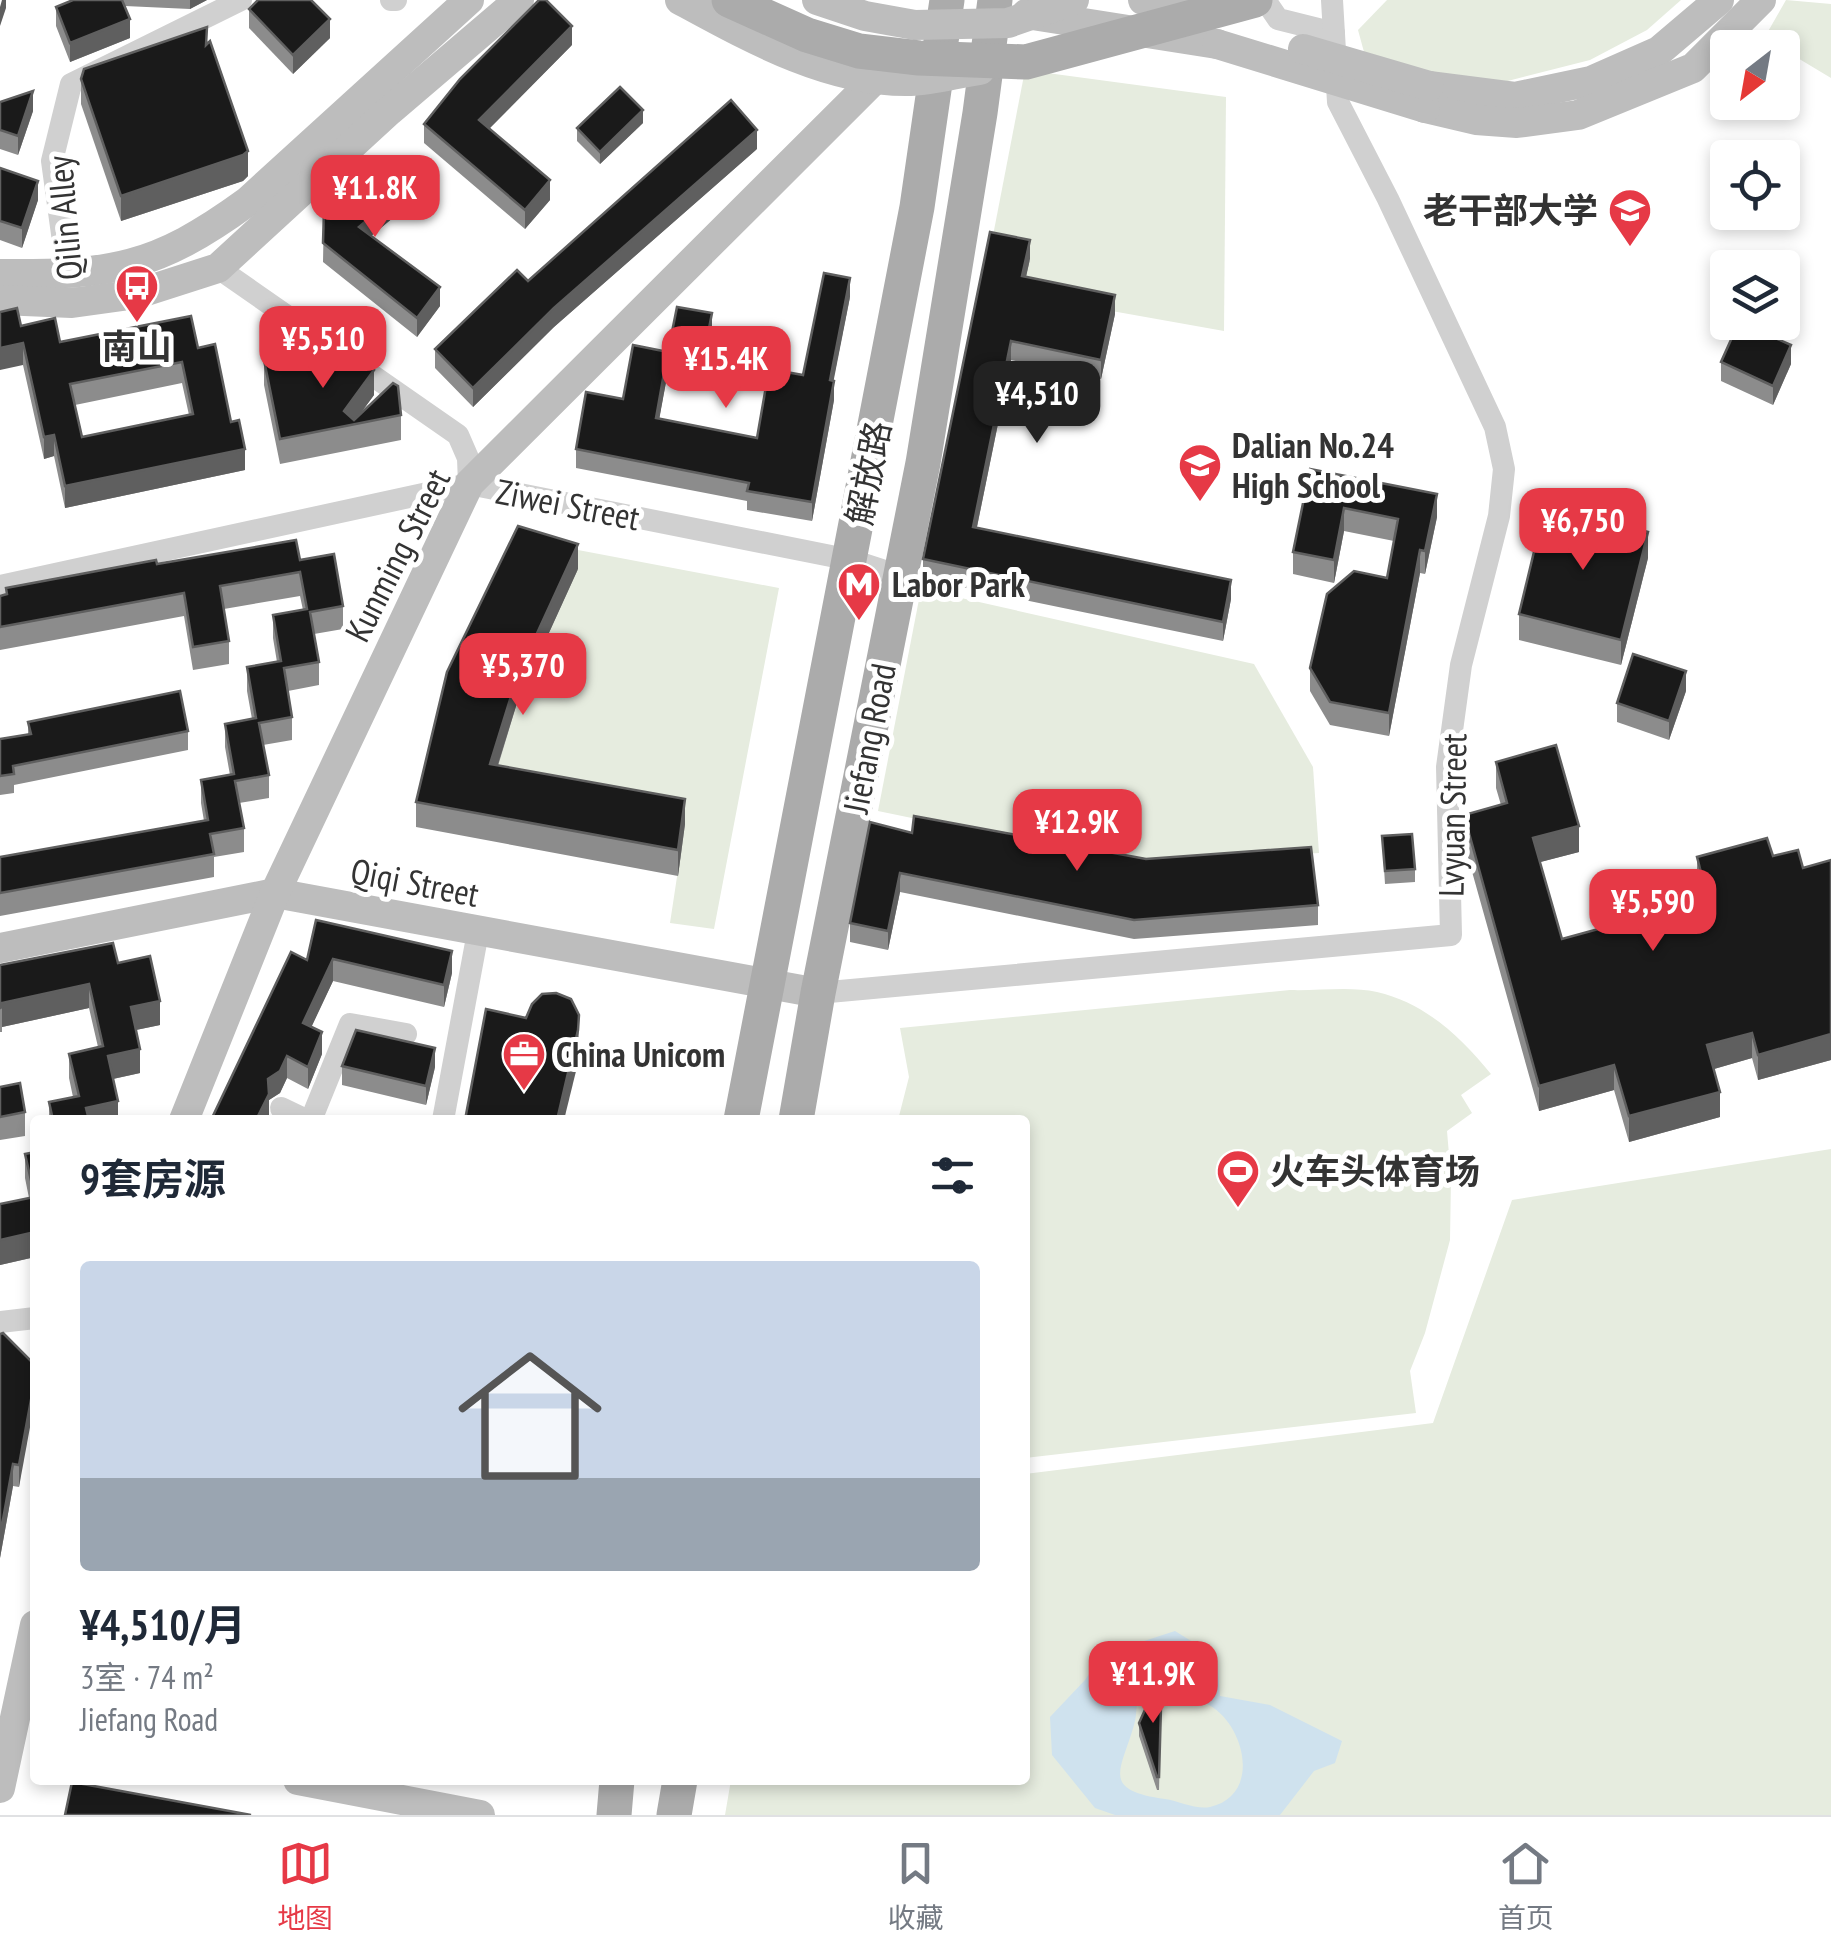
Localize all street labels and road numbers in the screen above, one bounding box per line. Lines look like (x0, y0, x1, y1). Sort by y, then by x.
street label: Qilin Alley (36, 153, 92, 282)
street label: 解放路 (835, 417, 901, 529)
street label: Kunming Street (334, 461, 460, 649)
street label: Ziwei Street (492, 468, 644, 541)
street label: Jiefang Road (832, 659, 906, 818)
street label: Lvyuan Street (1428, 733, 1476, 897)
street label: Qiqi Street (347, 847, 483, 917)

